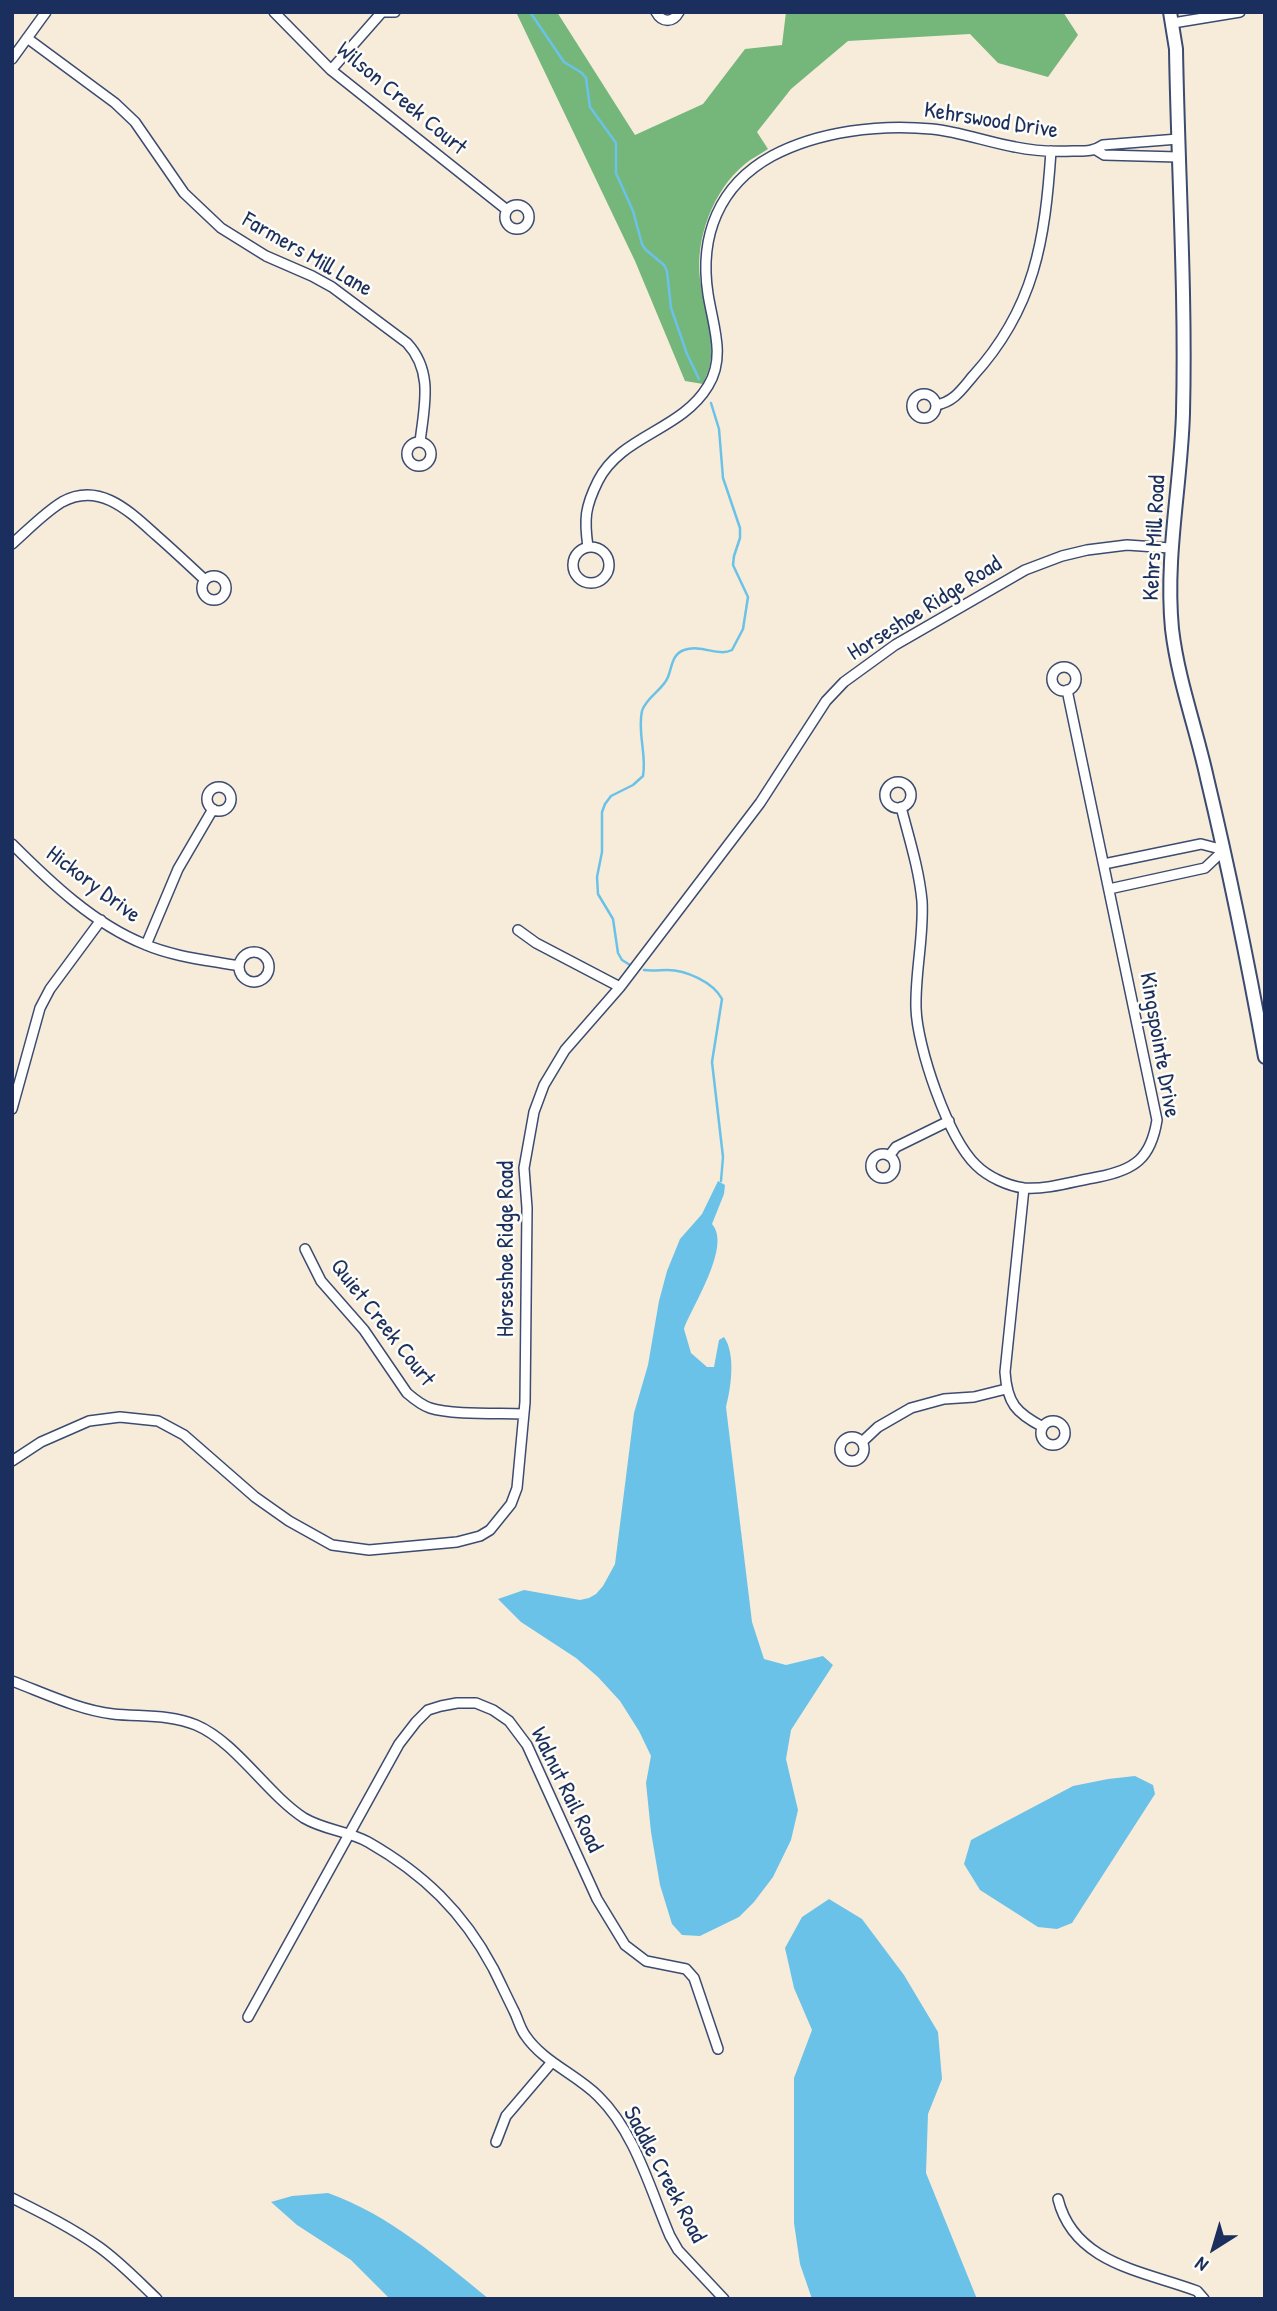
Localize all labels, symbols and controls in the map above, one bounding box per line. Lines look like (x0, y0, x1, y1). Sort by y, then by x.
street label: Wilson Creek Court (330, 36, 472, 162)
street label: Kehrswood Drive (922, 97, 1060, 145)
street label: Farmers Mill Lane (237, 207, 377, 303)
street label: Kehrs Mill Road (1138, 475, 1172, 601)
street label: Horseshoe Ridge Road (843, 551, 1007, 667)
street label: Hickory Drive (40, 841, 146, 929)
street label: Kingspointe Drive (1133, 970, 1185, 1120)
street label: Horseshoe Ridge Road (493, 1161, 521, 1337)
street label: Quiet Creek Court (324, 1254, 440, 1392)
street label: Walnut Rail Road (524, 1723, 608, 1857)
street label: Saddle Creek Road (617, 2102, 711, 2248)
north arrow (1179, 2213, 1249, 2283)
text: N (1190, 2251, 1213, 2278)

